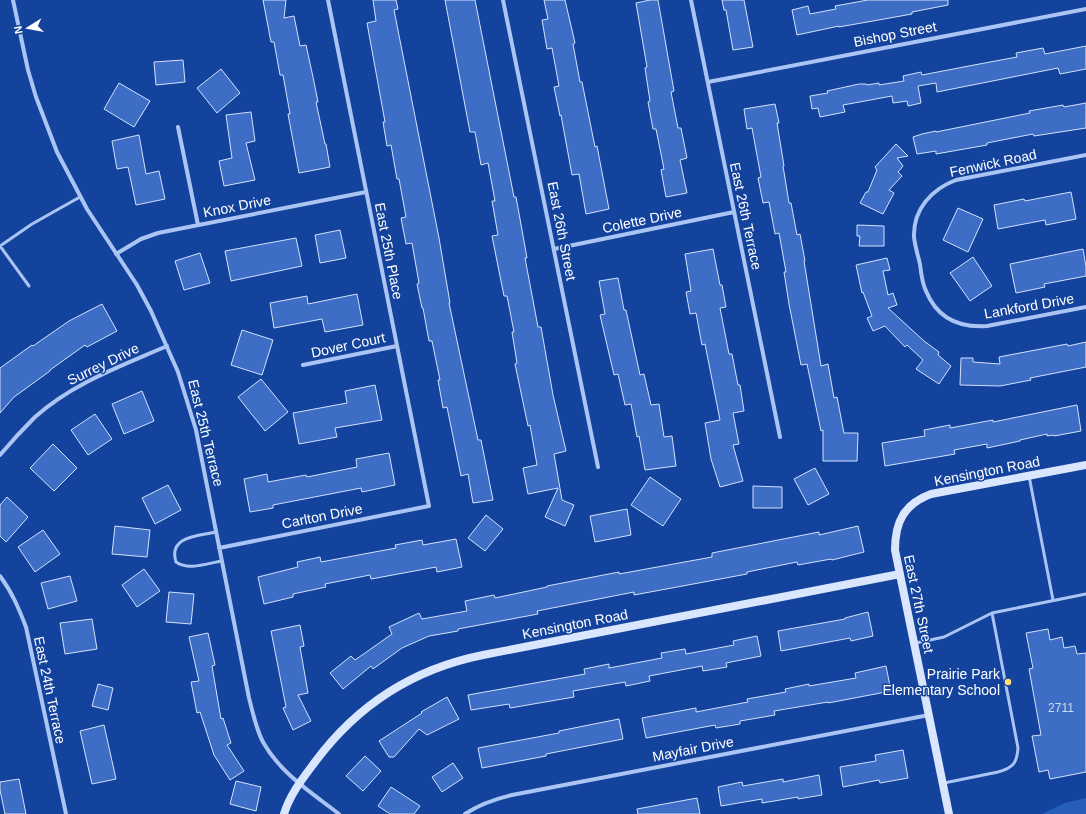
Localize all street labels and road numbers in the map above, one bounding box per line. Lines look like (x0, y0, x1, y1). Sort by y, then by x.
street label: Bishop Street (852, 18, 938, 50)
street label: Fenwick Road (948, 146, 1038, 180)
street label: East 26th Terrace (727, 161, 765, 271)
street label: East 26th Street (545, 180, 579, 282)
street label: Knox Drive (202, 192, 272, 220)
street label: East 25th Place (372, 201, 406, 301)
street label: Colette Drive (601, 204, 683, 236)
street label: Lankford Drive (983, 290, 1075, 322)
street label: Dover Court (309, 329, 387, 361)
street label: Surrey Drive (65, 340, 142, 388)
street label: East 25th Terrace (185, 378, 227, 488)
street label: Kensington Road (933, 453, 1041, 489)
street label: Carlton Drive (280, 500, 364, 532)
street label: East 27th Street (901, 553, 937, 655)
street label: Kensington Road (521, 606, 629, 642)
street label: East 24th Terrace (31, 635, 69, 745)
street label: Mayfair Drive (651, 733, 735, 765)

